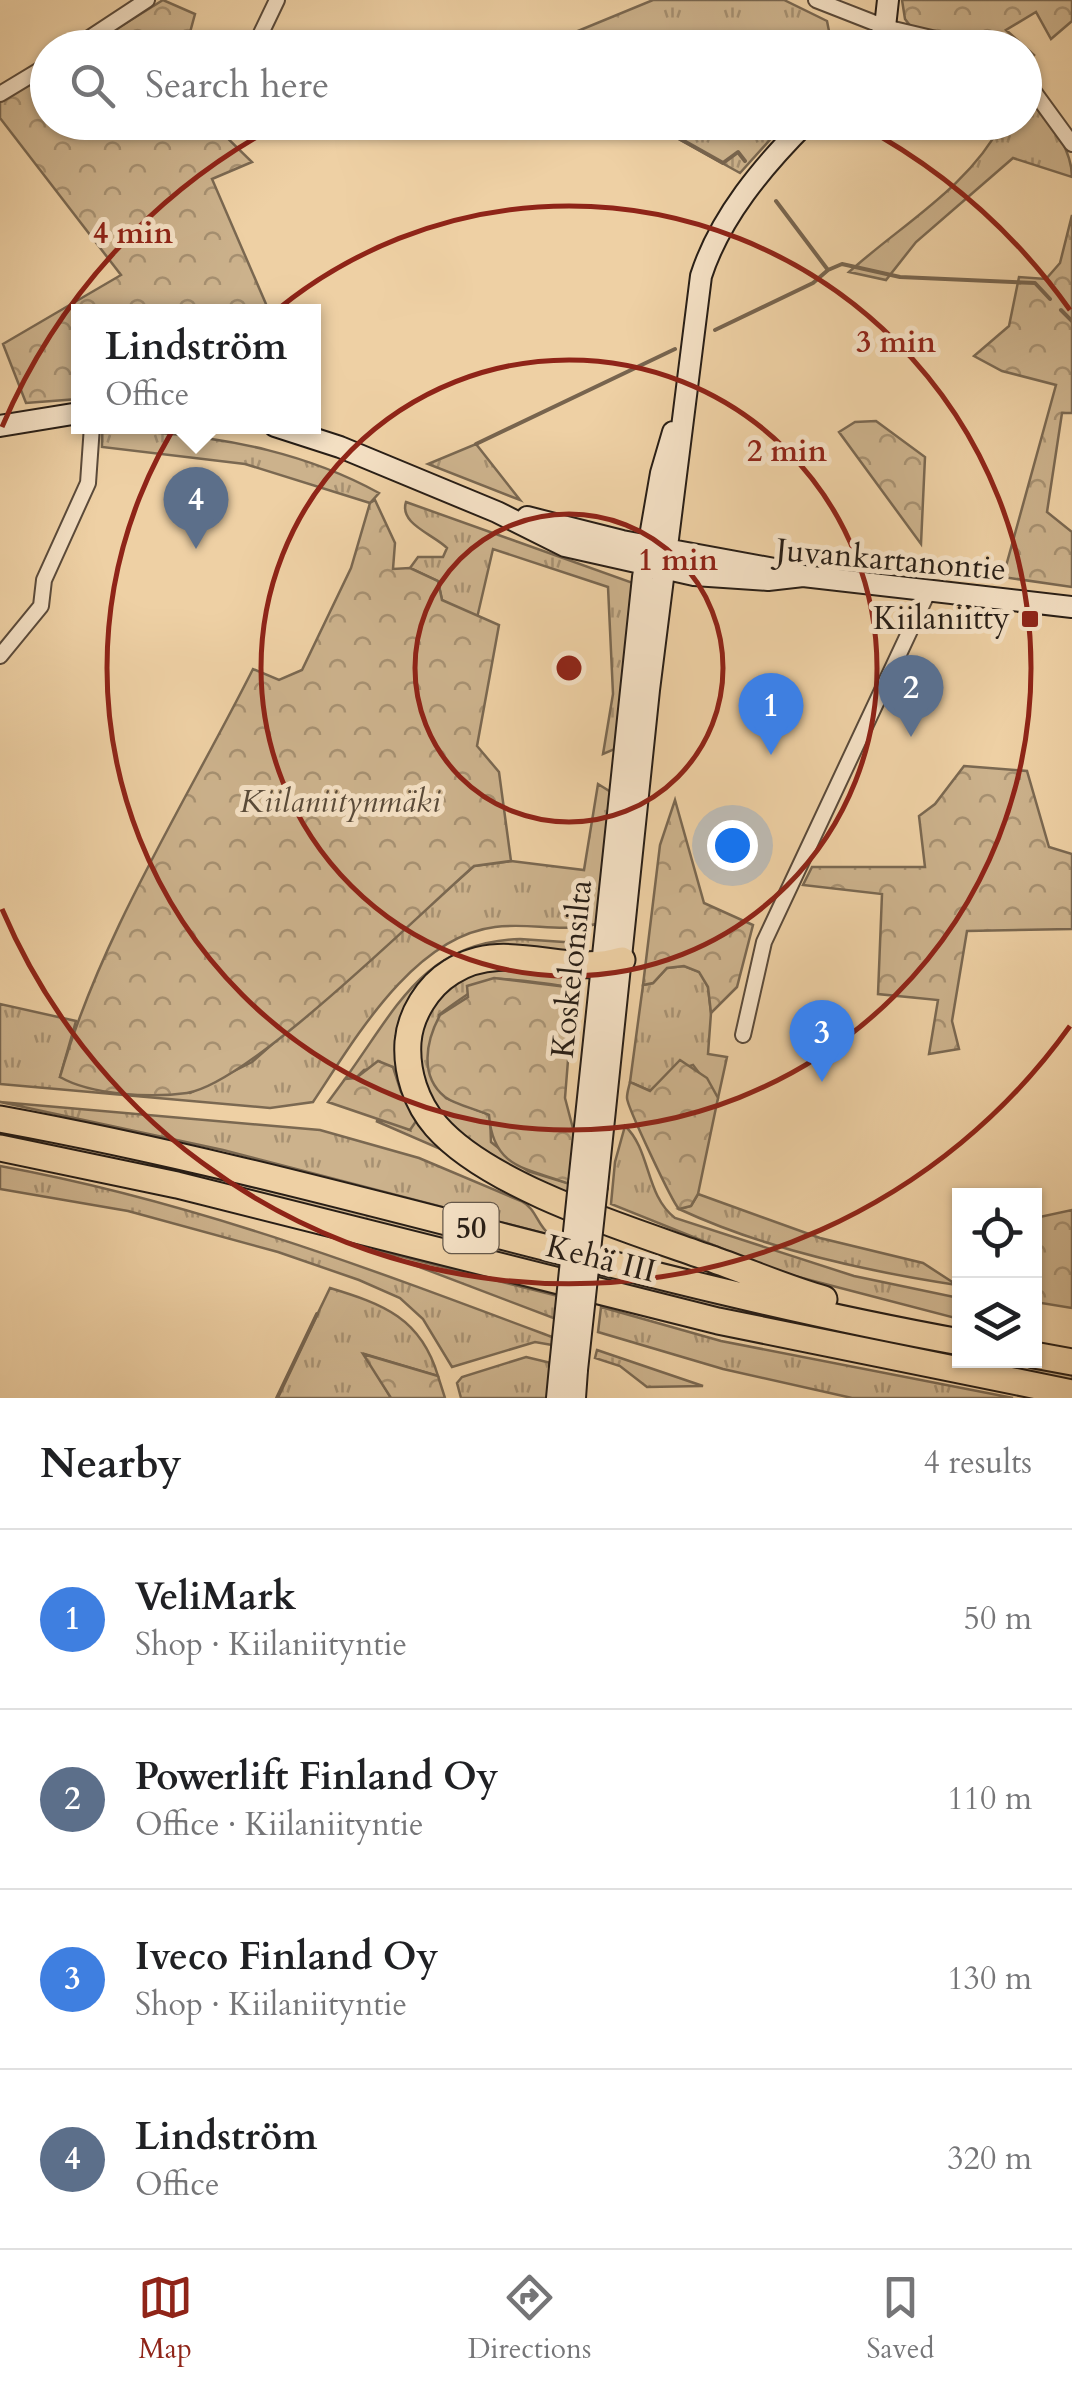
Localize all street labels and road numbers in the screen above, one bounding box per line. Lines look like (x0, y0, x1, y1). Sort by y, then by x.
street label: Juvankartanontie (770, 528, 1008, 592)
street label: Koskelonsilta (541, 878, 603, 1060)
road number: 50 (444, 1203, 498, 1253)
street label: Kehä III (542, 1224, 660, 1294)

